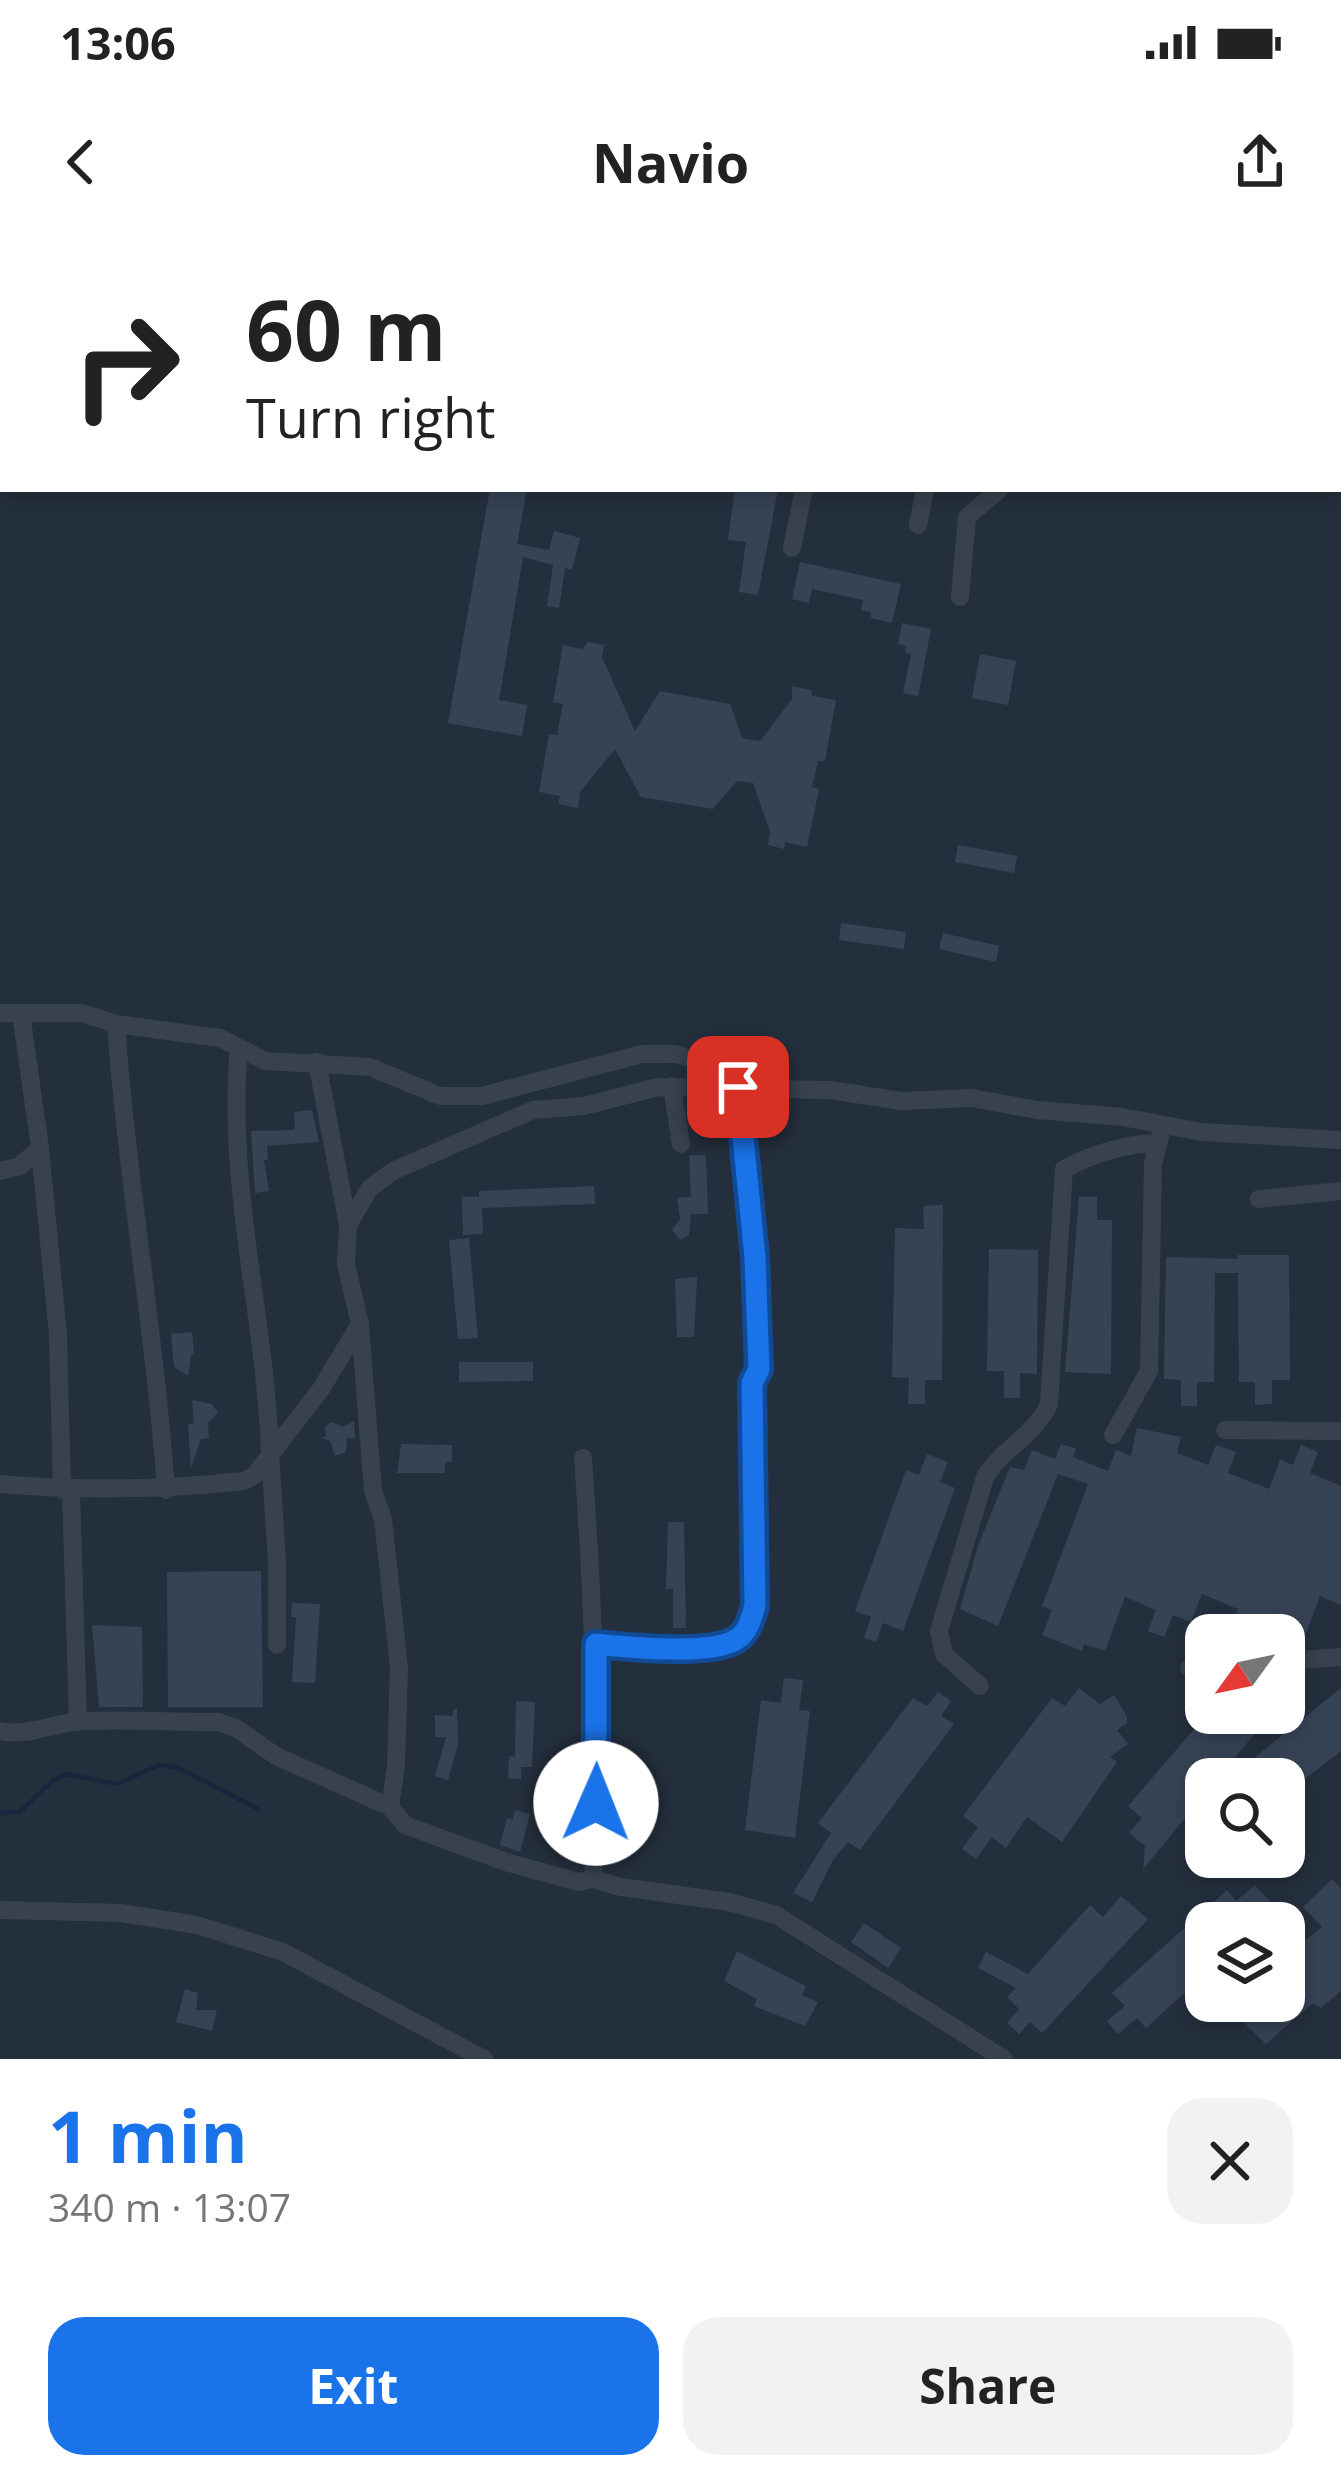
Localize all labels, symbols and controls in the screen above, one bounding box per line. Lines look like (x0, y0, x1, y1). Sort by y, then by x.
text: 13:06 (60, 12, 176, 73)
text: Navio (592, 125, 749, 199)
icon: back (48, 129, 114, 195)
icon: share (1227, 129, 1293, 195)
text: 60 m (246, 271, 446, 386)
icon: right (48, 288, 204, 444)
text: Turn right (246, 380, 495, 454)
pin (687, 1036, 789, 1138)
icon: arrive (705, 1054, 771, 1120)
north arrow (1185, 1614, 1305, 1734)
map controls (1185, 1614, 1305, 2022)
position arrow (533, 1740, 659, 1866)
button: search (1185, 1758, 1305, 1878)
button: layers (1185, 1902, 1305, 2022)
text: 1 min (48, 2086, 248, 2184)
button: close (1167, 2098, 1293, 2224)
text: 340 m · 13:07 (48, 2180, 291, 2233)
button: Exit (48, 2317, 659, 2455)
button: Share (683, 2317, 1293, 2455)

